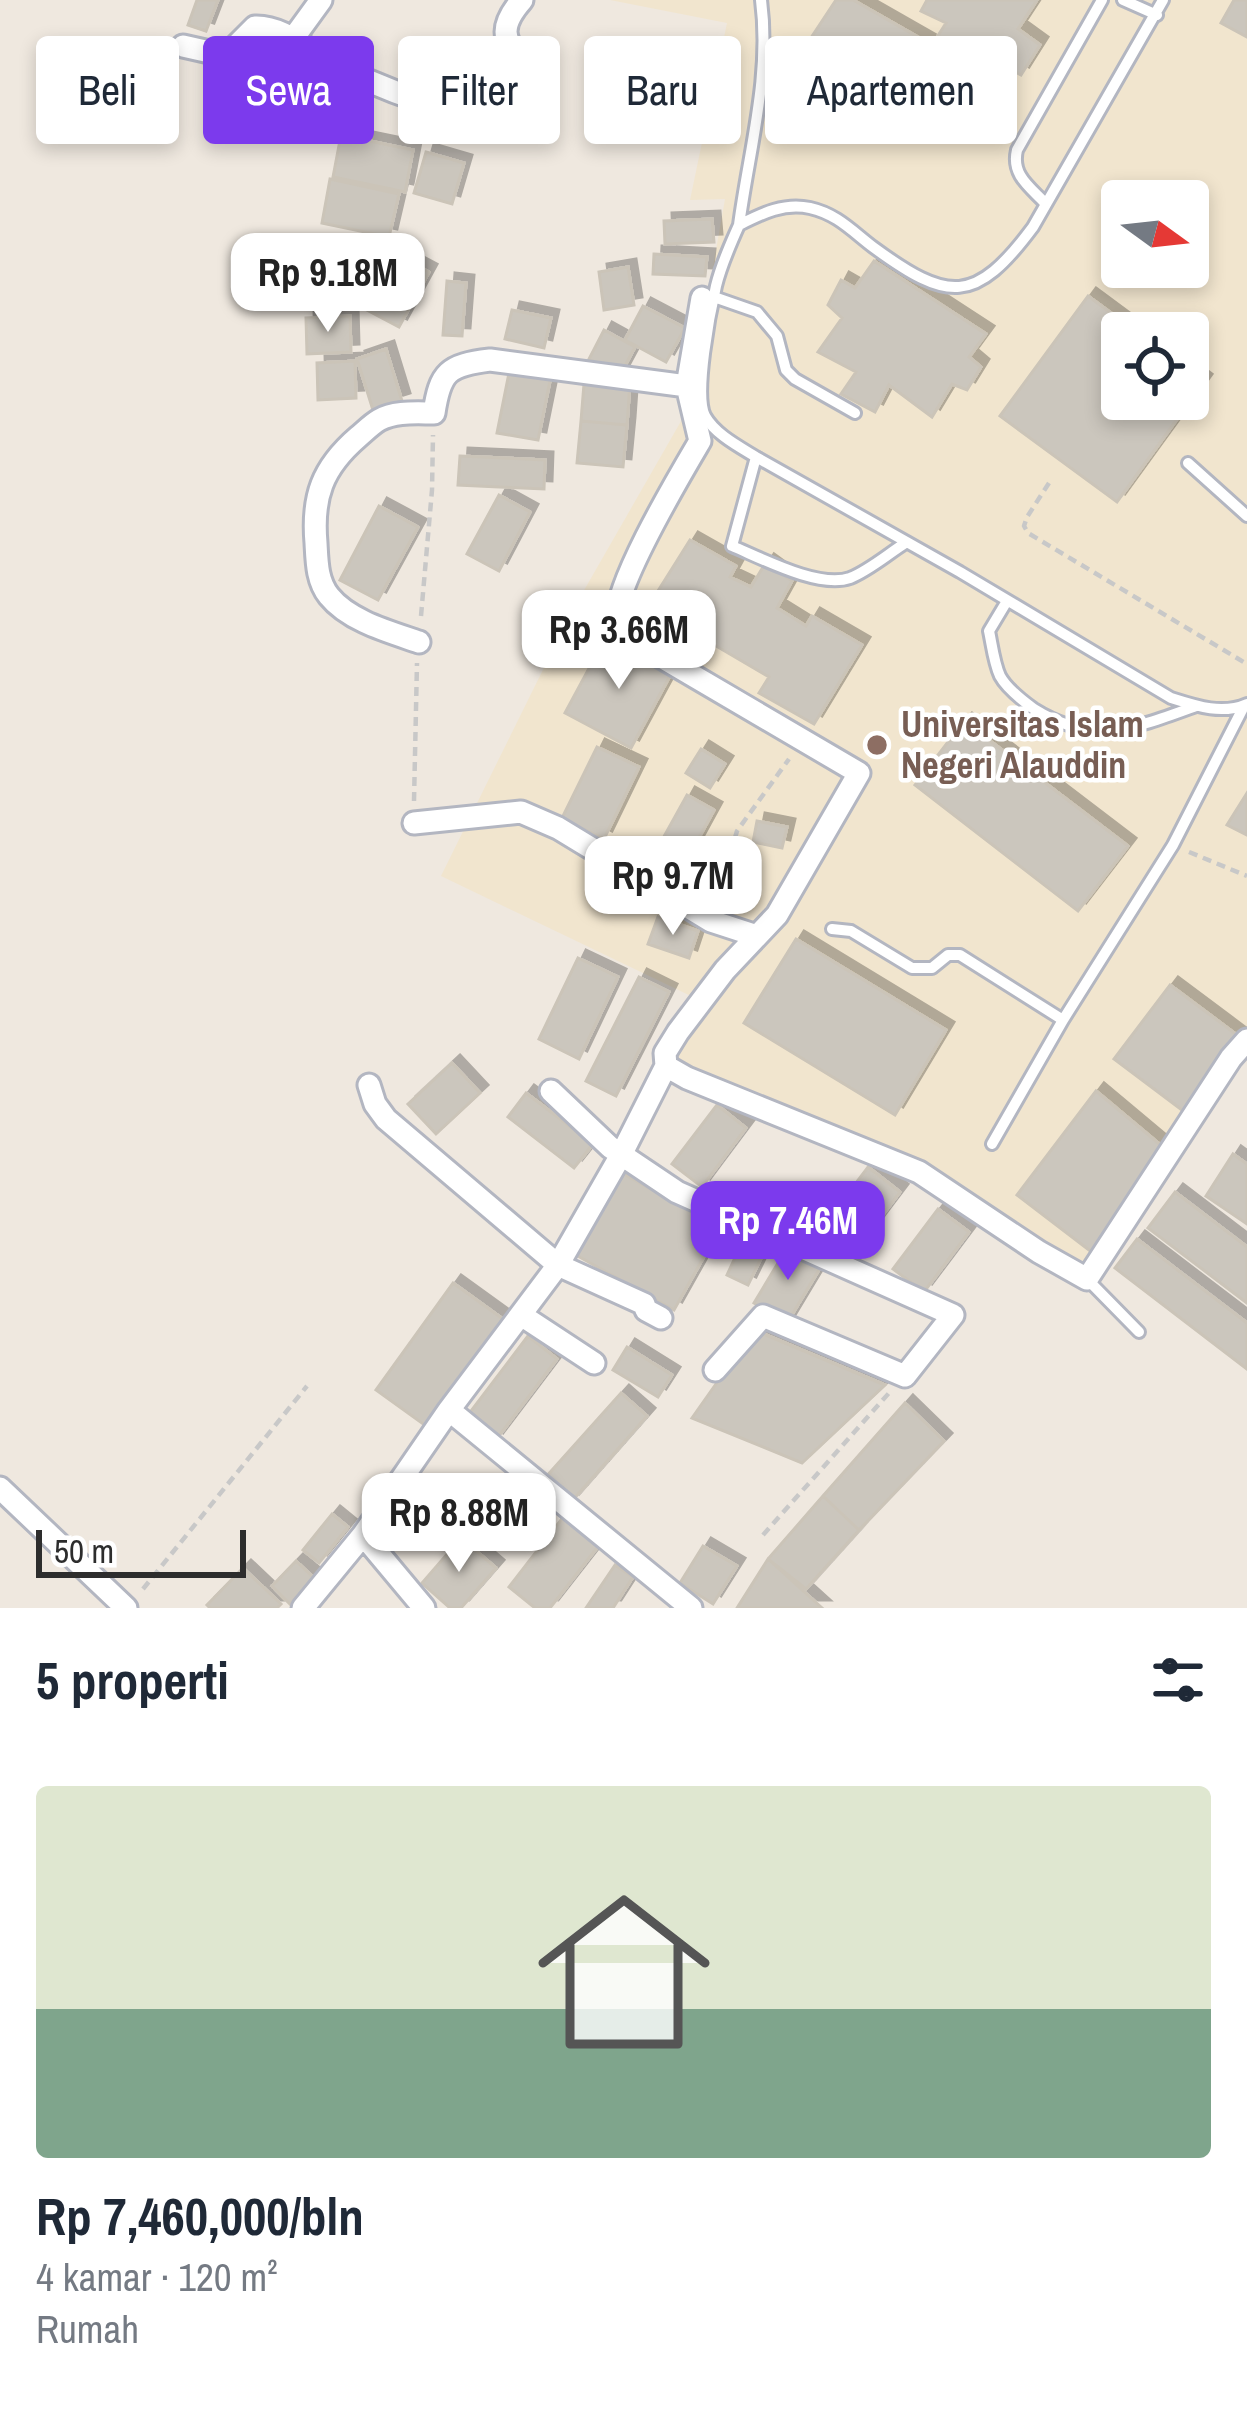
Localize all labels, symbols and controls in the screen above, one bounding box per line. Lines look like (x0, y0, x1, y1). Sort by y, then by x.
chip: Beli (36, 36, 179, 144)
chip: Sewa (203, 36, 374, 144)
chip: Filter (398, 36, 560, 144)
chip: Baru (584, 36, 741, 144)
chip: Apartemen (765, 36, 1017, 144)
north arrow (1101, 180, 1209, 288)
map controls (1101, 180, 1209, 420)
pin: Rp 9.18M (204, 233, 452, 335)
text: Rp 9.18M (258, 246, 398, 298)
button: locate (1101, 312, 1209, 420)
pin: Rp 3.66M (495, 590, 743, 692)
text: Rp 3.66M (549, 603, 689, 655)
place label: Universitas Islam Negeri Alauddin (901, 700, 1144, 789)
marker: Universitas Islam Negeri Alauddin (864, 732, 890, 758)
pin: Rp 9.7M (562, 836, 784, 938)
text: Rp 9.7M (612, 849, 734, 901)
pin: Rp 7.46M (664, 1181, 912, 1283)
text: Rp 7.46M (718, 1194, 858, 1246)
pin: Rp 8.88M (335, 1473, 583, 1575)
text: Rp 8.88M (389, 1486, 529, 1538)
scale bar (36, 1524, 246, 1577)
text: 50 m (54, 1529, 114, 1573)
text: 5 properti (36, 1646, 229, 1715)
icon: filters (1145, 1647, 1211, 1713)
icon: home (516, 1864, 732, 2080)
text: Rp 7,460,000/bln (36, 2182, 364, 2251)
text: 4 kamar · 120 m² (36, 2251, 278, 2303)
text: Rumah (36, 2303, 139, 2355)

